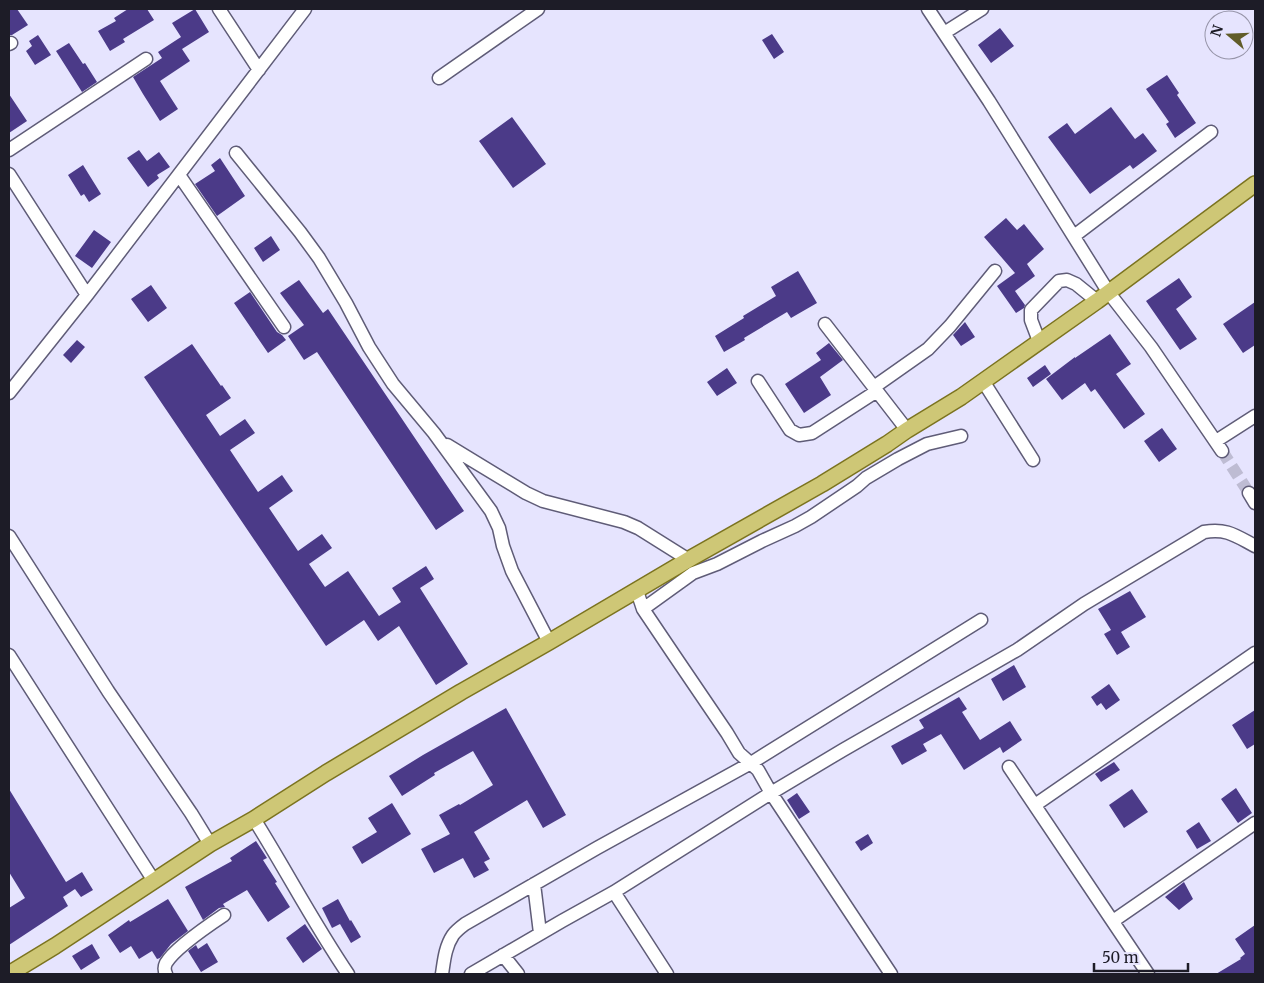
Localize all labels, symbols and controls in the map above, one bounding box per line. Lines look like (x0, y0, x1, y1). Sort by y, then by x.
north arrow (1204, 10, 1254, 60)
text: N (1206, 23, 1227, 39)
scale bar (1094, 940, 1188, 972)
text: 50 m (1102, 948, 1139, 967)

